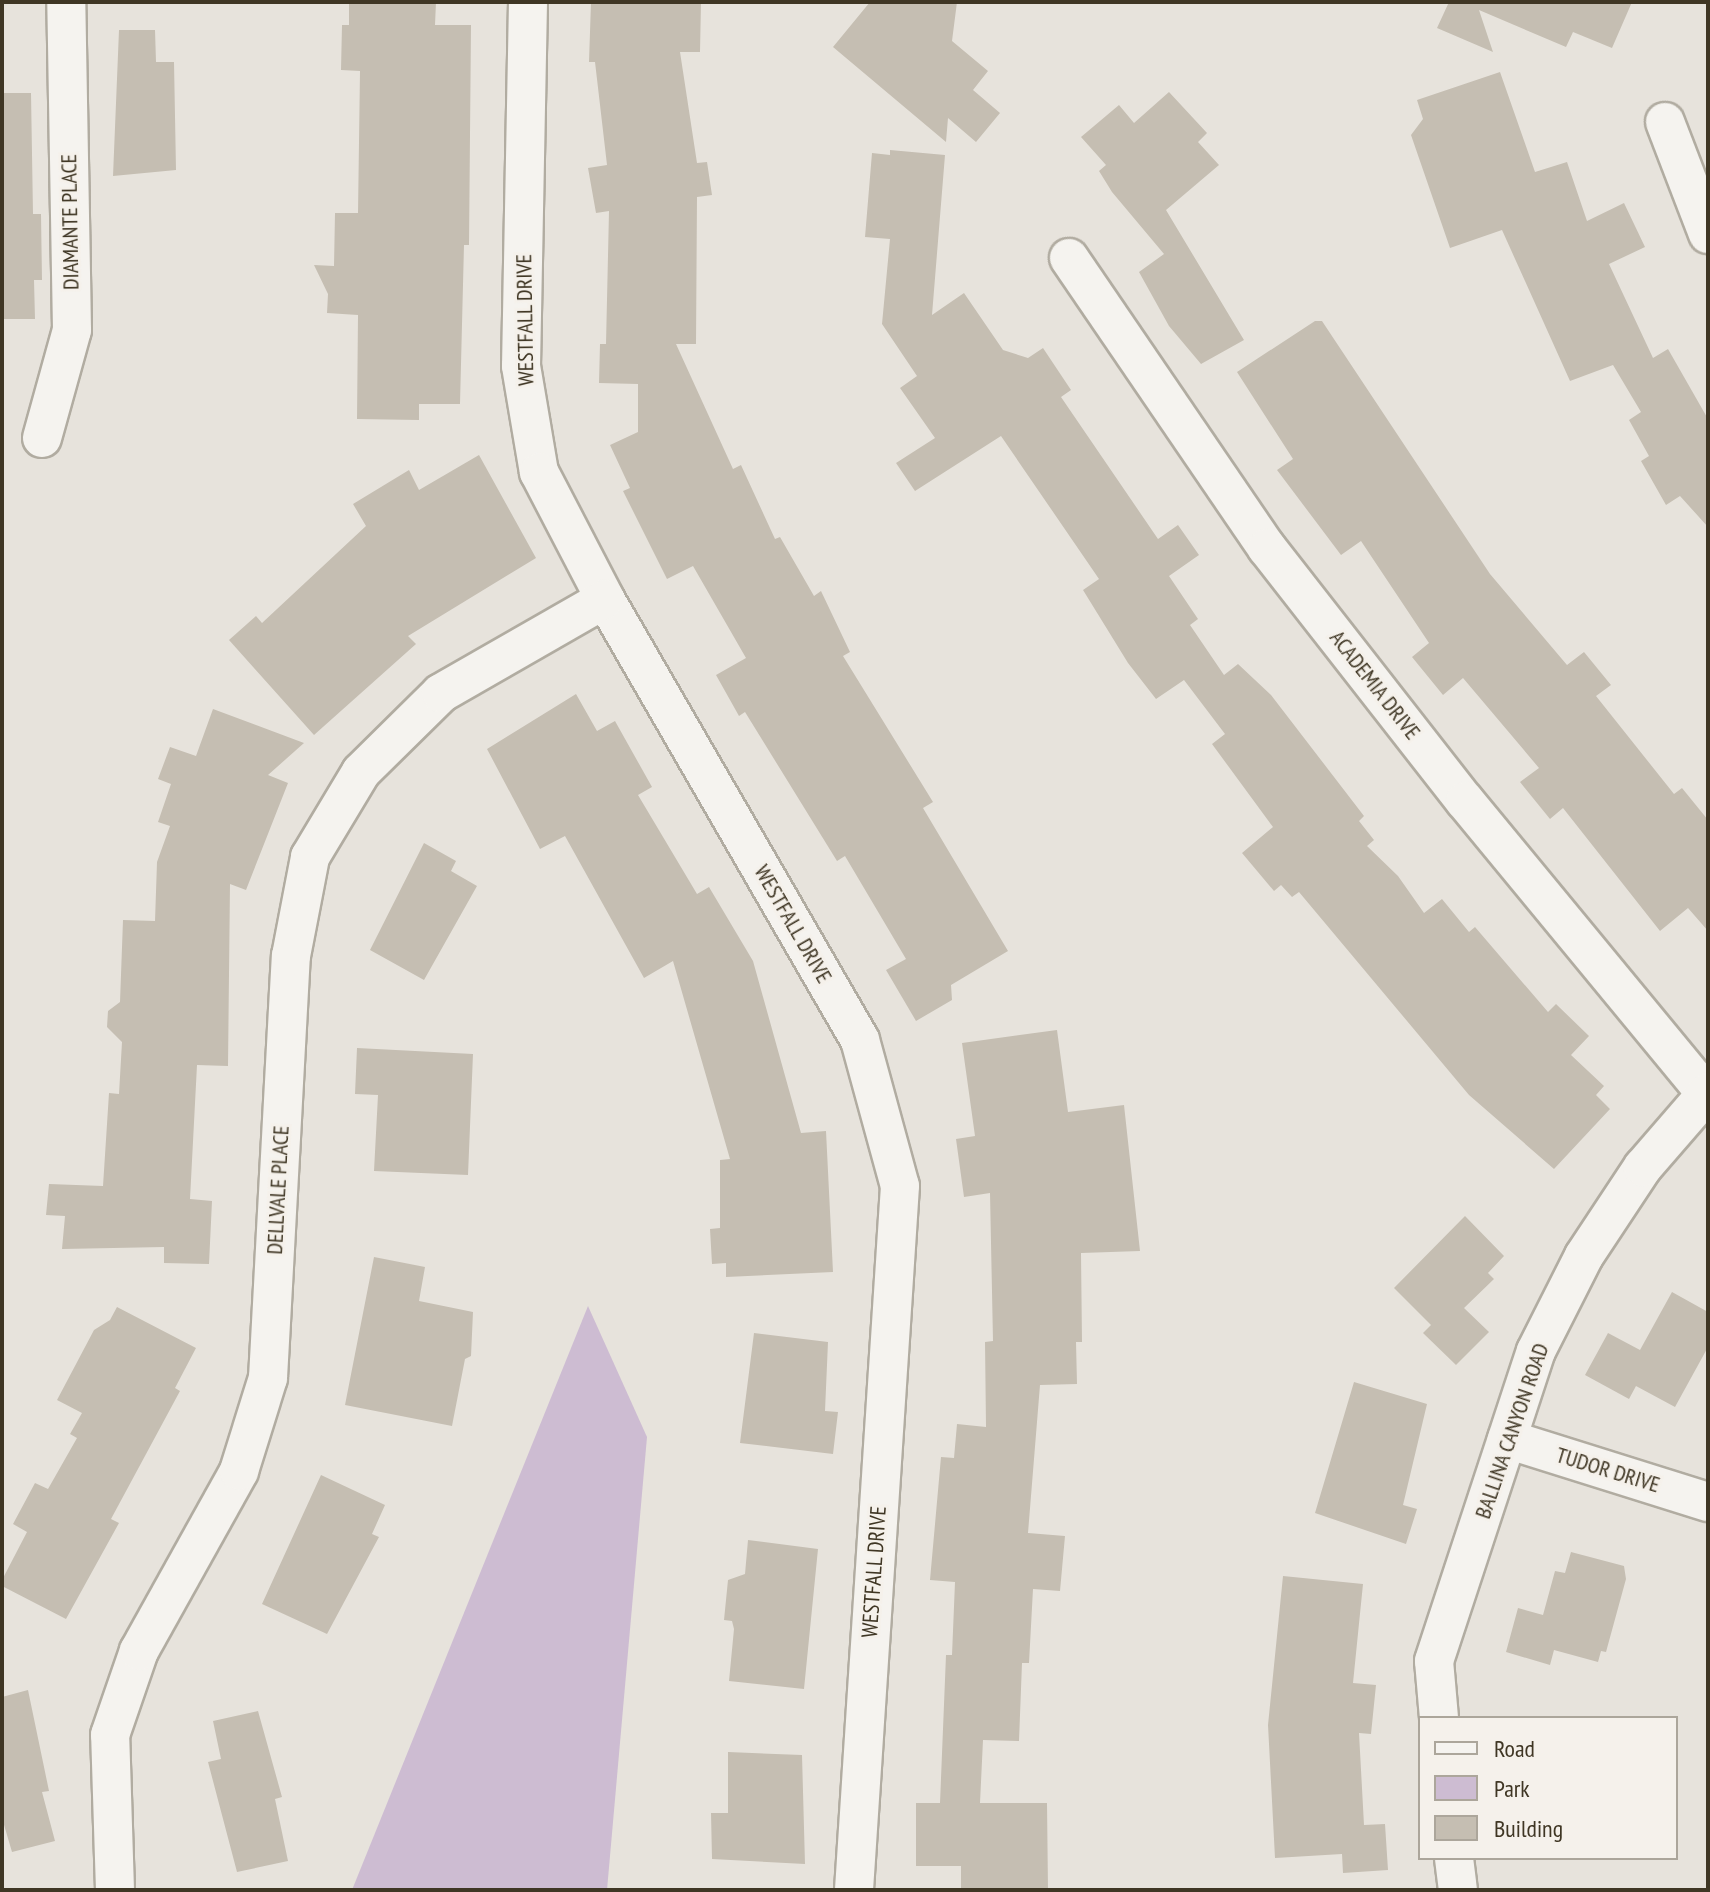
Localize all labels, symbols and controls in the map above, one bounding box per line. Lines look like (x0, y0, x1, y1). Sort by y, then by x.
street label: DIAMANTE PLACE (56, 154, 84, 290)
street label: WESTFALL DRIVE (511, 253, 539, 387)
street label: ACADEMIA DRIVE (1324, 625, 1426, 745)
street label: WESTFALL DRIVE (748, 860, 838, 988)
street label: DELLVALE PLACE (261, 1125, 295, 1255)
street label: BALLINA CANYON ROAD (1470, 1340, 1554, 1522)
street label: TUDOR DRIVE (1553, 1442, 1663, 1498)
street label: WESTFALL DRIVE (856, 1505, 892, 1639)
legend (1418, 1716, 1678, 1860)
text: Road (1494, 1733, 1535, 1764)
text: Park (1494, 1773, 1530, 1804)
text: Building (1494, 1813, 1563, 1844)

